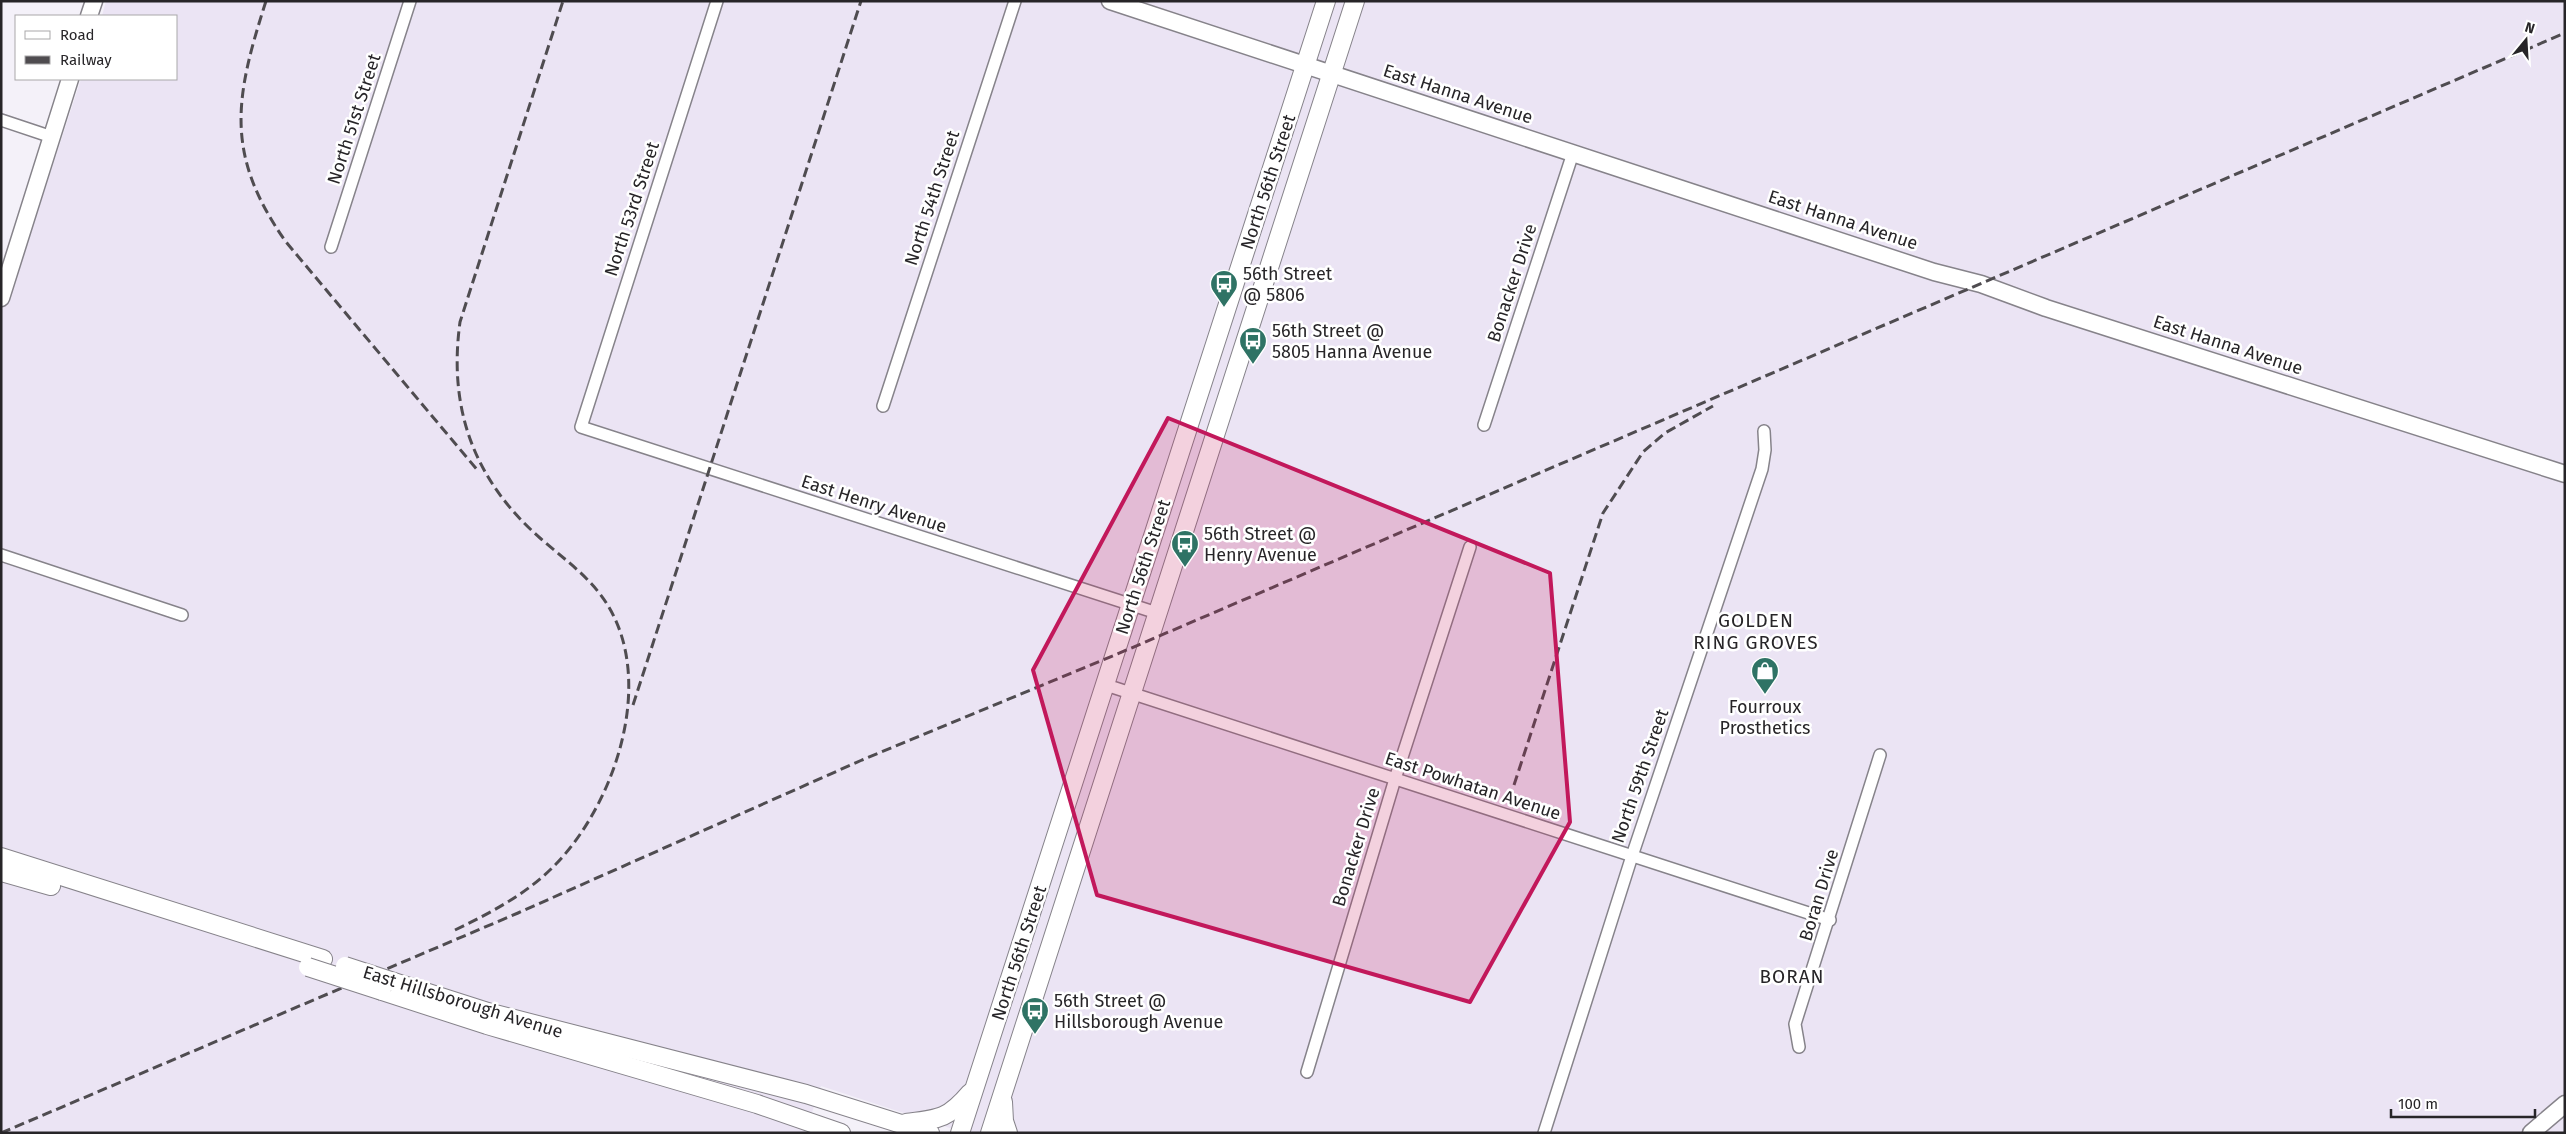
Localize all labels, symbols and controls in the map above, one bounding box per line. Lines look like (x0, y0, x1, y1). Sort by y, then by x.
legend (15, 15, 178, 80)
north arrow (2501, 15, 2551, 65)
text: N (2523, 19, 2537, 38)
text: Road (60, 26, 95, 44)
street label: North 51st Street (323, 50, 386, 187)
text: Railway (60, 51, 112, 69)
street label: East Hanna Avenue (1380, 59, 1536, 129)
street label: North 56th Street (1236, 111, 1300, 252)
street label: North 54th Street (900, 127, 964, 268)
street label: North 53rd Street (600, 138, 664, 279)
street label: East Hanna Avenue (1765, 185, 1921, 255)
street label: Bonacker Drive (1483, 221, 1541, 345)
place label: 56th Street @ 5806 (1243, 263, 1333, 306)
bus stop icon: 56th Street @ 5806 (1209, 269, 1239, 308)
street label: East Hanna Avenue (2150, 310, 2306, 380)
place label: 56th Street @ 5805 Hanna Avenue (1272, 320, 1432, 363)
bus stop icon: 56th Street @ 5805 Hanna Avenue (1238, 326, 1268, 365)
street label: East Henry Avenue (798, 470, 950, 538)
street label: North 56th Street (1111, 496, 1175, 637)
place label: 56th Street @ Henry Avenue (1204, 523, 1317, 566)
bus stop icon: 56th Street @ Henry Avenue (1170, 529, 1200, 568)
district label: GOLDEN RING GROVES (1693, 609, 1819, 654)
shop icon: Fourroux Prosthetics (1750, 656, 1780, 695)
place label: Fourroux Prosthetics (1720, 696, 1810, 739)
street label: North 59th Street (1607, 706, 1673, 846)
street label: East Powhatan Avenue (1382, 747, 1564, 825)
street label: Bonacker Drive (1327, 785, 1385, 909)
street label: Boran Drive (1795, 846, 1843, 944)
street label: North 56th Street (987, 882, 1051, 1023)
street label: East Hillsborough Avenue (360, 961, 566, 1043)
district label: BORAN (1759, 965, 1825, 988)
place label: 56th Street @ Hillsborough Avenue (1054, 990, 1223, 1033)
bus stop icon: 56th Street @ Hillsborough Avenue (1020, 996, 1050, 1035)
scale bar (2391, 1086, 2535, 1118)
text: 100 m (2398, 1095, 2438, 1113)

